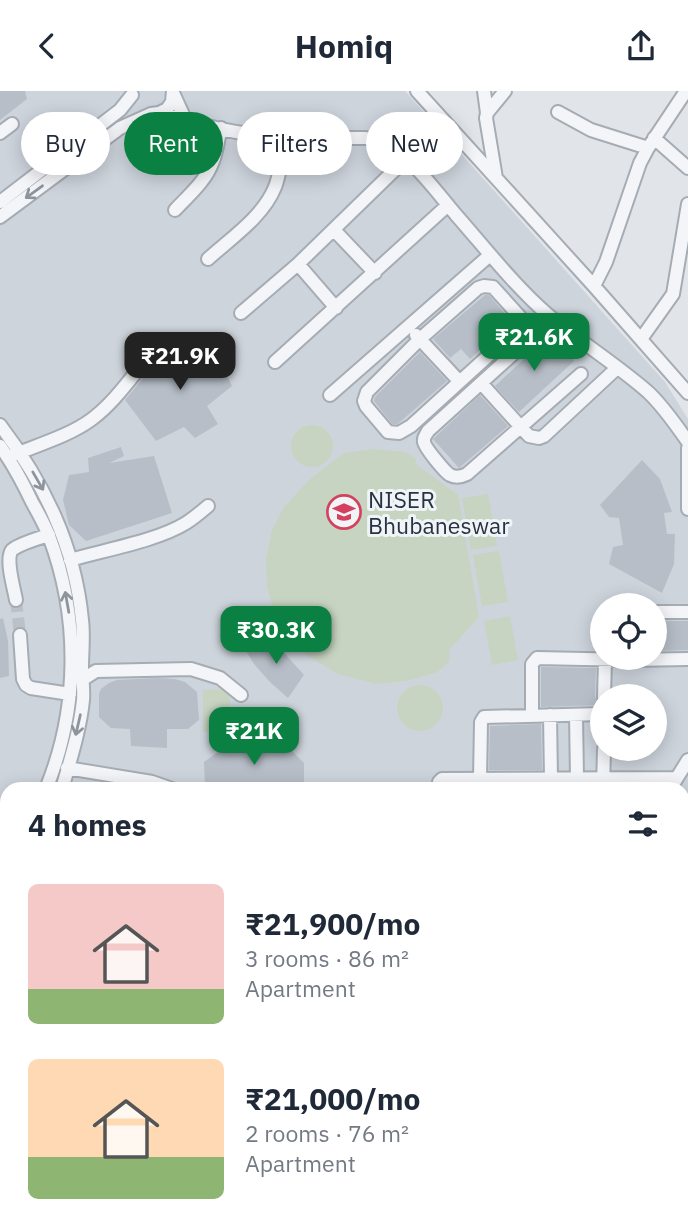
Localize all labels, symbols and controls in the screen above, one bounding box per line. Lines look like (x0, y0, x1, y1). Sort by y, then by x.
text: Homiq (295, 25, 393, 67)
icon: back (28, 27, 66, 65)
icon: share (622, 27, 660, 65)
chip: Buy (21, 112, 110, 175)
chip: Rent (124, 112, 223, 175)
chip: Filters (237, 112, 352, 175)
chip: New (366, 112, 463, 175)
one-way arrow (24, 184, 43, 199)
pin: ₹21.6K (477, 313, 591, 373)
text: ₹21.6K (494, 321, 574, 351)
pin: ₹21.9K (123, 333, 237, 392)
text: ₹21.9K (140, 340, 220, 370)
one-way arrow (31, 471, 45, 491)
place label: NISER Bhubaneswar (368, 484, 510, 540)
school or university icon: NISER Bhubaneswar (325, 493, 363, 531)
one-way arrow (60, 591, 73, 614)
map controls (590, 593, 667, 761)
button: locate (590, 593, 667, 670)
pin: ₹30.3K (219, 607, 333, 666)
text: ₹30.3K (236, 614, 316, 644)
button: layers (590, 684, 667, 761)
pin: ₹21K (213, 707, 295, 767)
one-way arrow (71, 713, 84, 736)
text: ₹21K (225, 715, 283, 745)
text: 4 homes (28, 805, 147, 844)
icon: filters (624, 805, 662, 843)
text: ₹21,900/mo (245, 904, 420, 943)
icon: home (84, 912, 168, 996)
text: 3 rooms · 86 m² (245, 943, 409, 973)
text: Apartment (245, 973, 356, 1003)
text: ₹21,000/mo (245, 1079, 420, 1118)
icon: home (84, 1087, 168, 1171)
text: 2 rooms · 76 m² (245, 1118, 409, 1148)
text: Apartment (245, 1148, 356, 1178)

